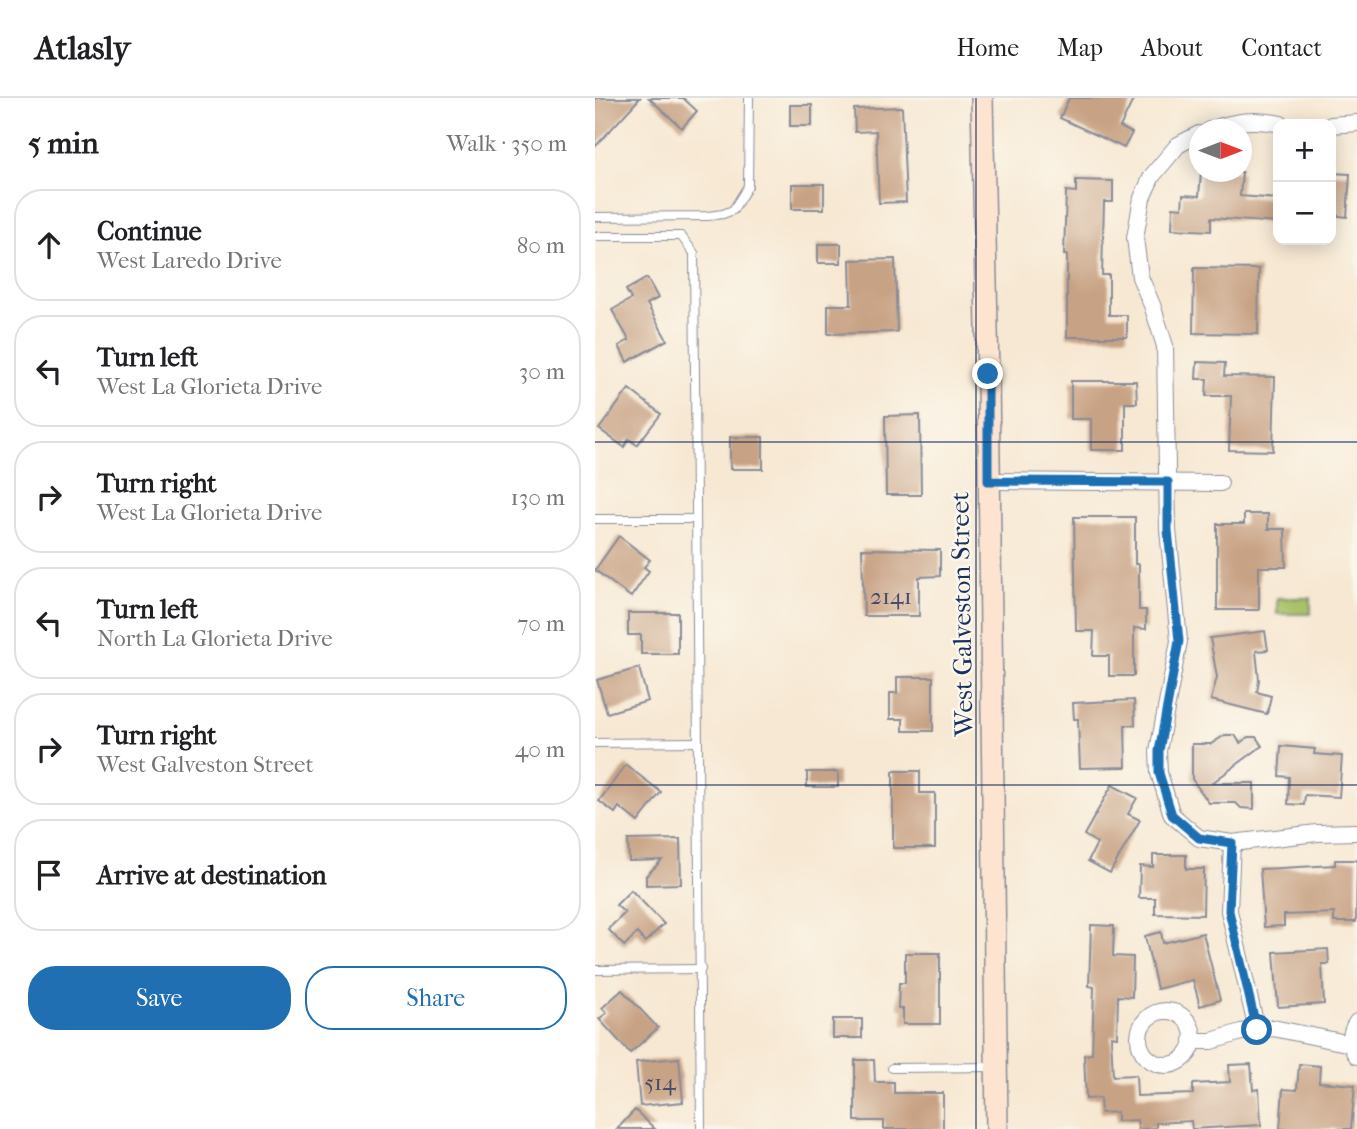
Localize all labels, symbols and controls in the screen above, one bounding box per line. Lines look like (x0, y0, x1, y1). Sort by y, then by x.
text: Atlasly (35, 29, 130, 68)
text: Home (957, 34, 1019, 62)
text: Map (1057, 34, 1103, 62)
text: About (1141, 34, 1203, 62)
text: Contact (1241, 34, 1322, 62)
north arrow (1189, 119, 1252, 182)
map controls (1273, 119, 1336, 245)
button: + (1273, 119, 1336, 182)
text: 5 min (28, 126, 99, 161)
text: Walk · 350 m (447, 130, 567, 157)
button: − (1273, 182, 1336, 245)
text: Continue (97, 216, 202, 247)
icon: ahead (30, 226, 68, 264)
text: 80 m (517, 232, 565, 259)
text: West Laredo Drive (97, 247, 282, 274)
text: Turn left (97, 342, 198, 373)
icon: left (30, 352, 68, 390)
text: 30 m (519, 358, 565, 385)
route end (972, 358, 1003, 389)
text: West La Glorieta Drive (97, 373, 322, 400)
text: Turn right (97, 468, 217, 499)
icon: right (30, 478, 68, 516)
text: 130 m (511, 484, 565, 511)
street label: West Galveston Street (944, 491, 980, 738)
text: West La Glorieta Drive (97, 499, 322, 526)
house number: 2141 (870, 583, 912, 610)
text: Turn left (97, 594, 198, 625)
icon: left (30, 604, 68, 642)
text: 70 m (517, 610, 565, 637)
text: North La Glorieta Drive (97, 625, 333, 652)
text: Turn right (97, 720, 217, 751)
icon: right (30, 730, 68, 768)
text: 40 m (515, 736, 565, 763)
text: West Galveston Street (97, 751, 314, 778)
icon: arrive (30, 856, 68, 894)
text: Arrive at destination (97, 860, 327, 891)
button: Save (28, 966, 291, 1030)
button: Share (305, 966, 567, 1030)
route start (1241, 1014, 1272, 1045)
house number: 514 (644, 1069, 677, 1096)

